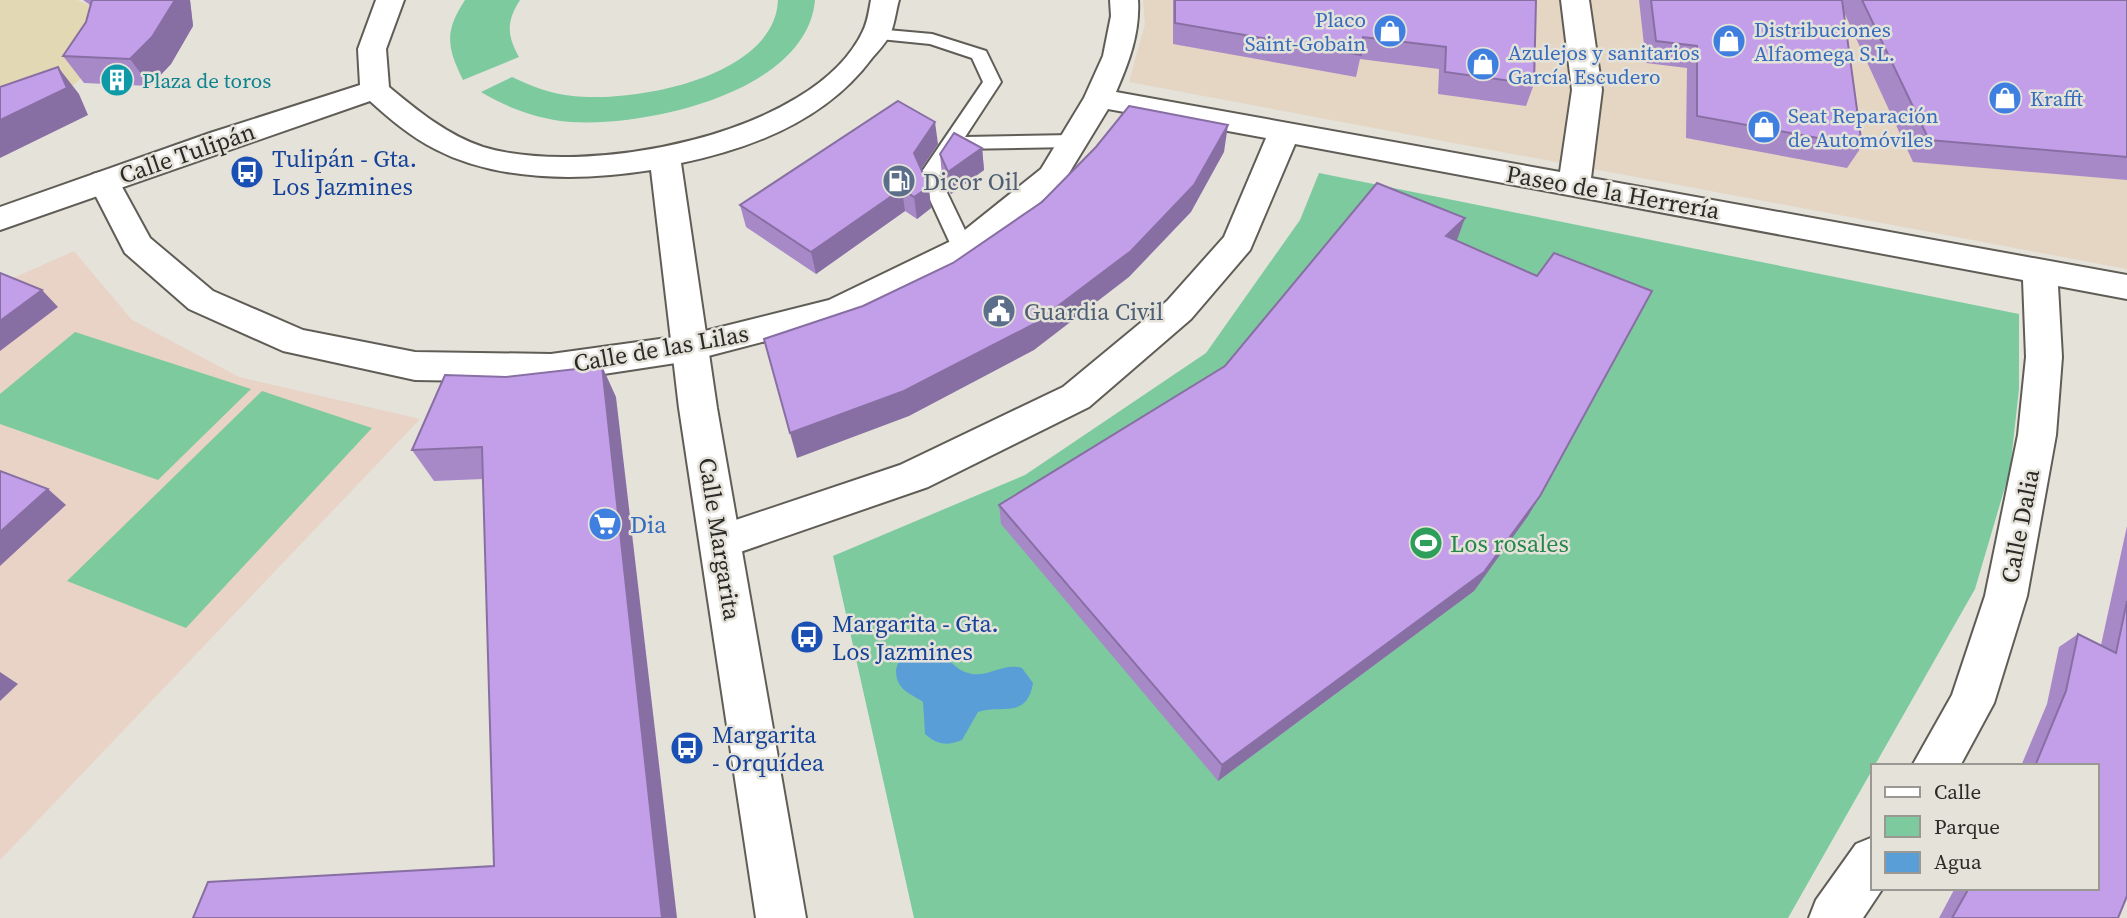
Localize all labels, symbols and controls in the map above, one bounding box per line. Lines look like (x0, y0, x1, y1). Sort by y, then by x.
place label: Placo Saint-Gobain (1245, 5, 1366, 58)
shop icon: Placo Saint-Gobain (1371, 12, 1409, 50)
place label: Distribuciones Alfaomega S.L. (1754, 15, 1895, 68)
shop icon: Distribuciones Alfaomega S.L. (1710, 22, 1748, 60)
place label: Azulejos y sanitarios García Escudero (1508, 38, 1700, 91)
shop icon: Azulejos y sanitarios García Escudero (1464, 45, 1502, 83)
building icon: Plaza de toros (98, 61, 136, 99)
place label: Plaza de toros (142, 66, 271, 95)
shop icon: Krafft (1986, 79, 2024, 117)
place label: Krafft (2030, 84, 2083, 113)
place label: Seat Reparación de Automóviles (1788, 101, 1939, 154)
shop icon: Seat Reparación de Automóviles (1745, 108, 1783, 146)
street label: Calle Tulipán (115, 114, 259, 192)
place label: Tulipán - Gta. Los Jazmines (272, 142, 417, 203)
bus stop icon: Tulipán - Gta. Los Jazmines (228, 153, 266, 191)
street label: Paseo de la Herrería (1504, 157, 1723, 227)
fuel station icon: Dicor Oil (880, 162, 918, 200)
place label: Dicor Oil (923, 165, 1019, 198)
public building icon: Guardia Civil (980, 292, 1018, 330)
place label: Guardia Civil (1024, 295, 1163, 328)
street label: Calle de las Lilas (571, 316, 751, 380)
street label: Calle Margarita (691, 455, 749, 623)
street label: Calle Dalia (1993, 466, 2047, 586)
supermarket icon: Dia (586, 505, 624, 543)
place label: Dia (630, 508, 667, 541)
sports icon: Los rosales (1407, 524, 1445, 562)
place label: Los rosales (1450, 527, 1569, 560)
place label: Margarita - Gta. Los Jazmines (832, 607, 999, 668)
bus stop icon: Margarita - Gta. Los Jazmines (788, 618, 826, 656)
place label: Margarita - Orquídea (712, 718, 825, 779)
bus stop icon: Margarita - Orquídea (668, 729, 706, 767)
legend (1871, 764, 2099, 890)
text: Calle (1934, 777, 1981, 806)
text: Parque (1934, 812, 2000, 841)
text: Agua (1934, 847, 1982, 876)

